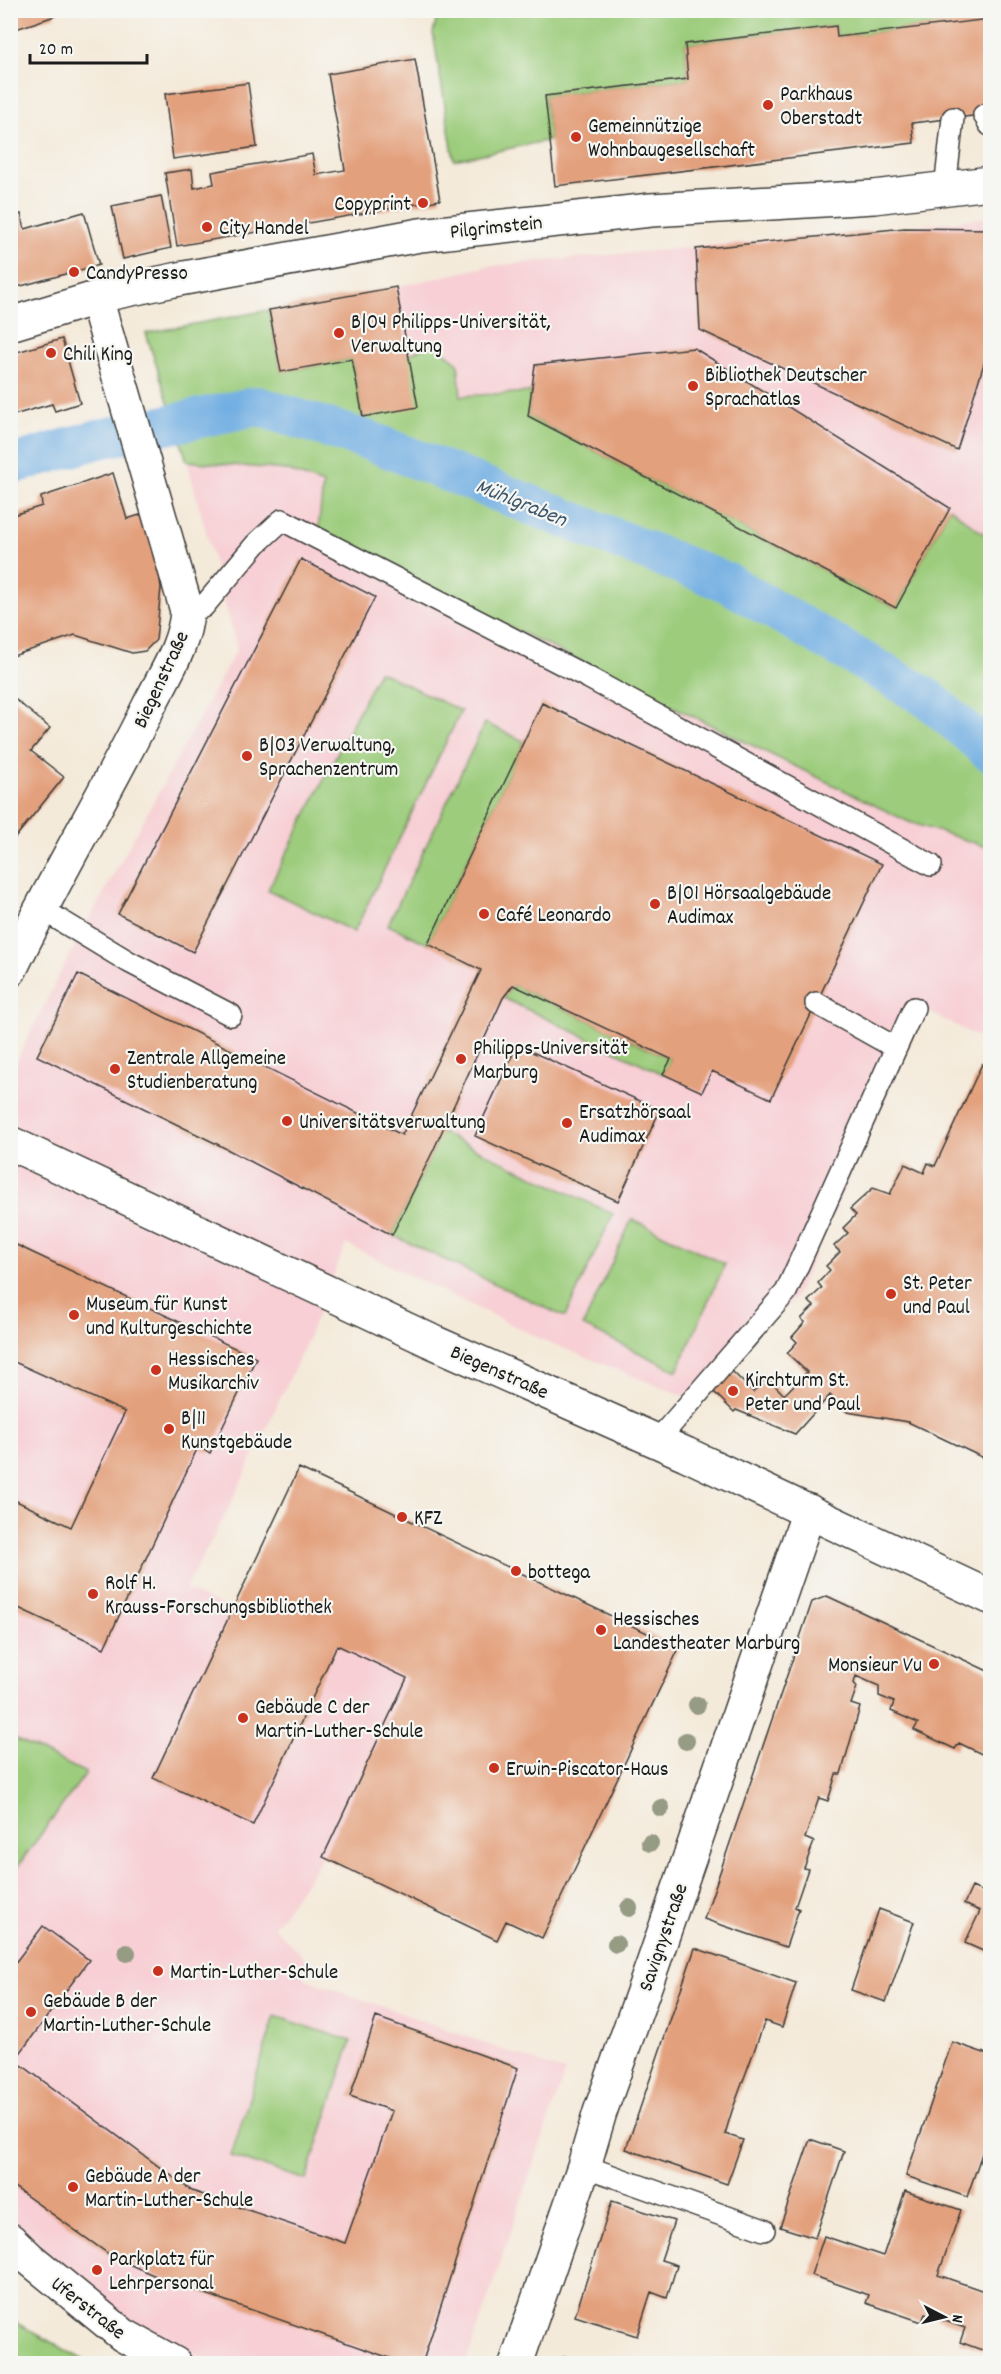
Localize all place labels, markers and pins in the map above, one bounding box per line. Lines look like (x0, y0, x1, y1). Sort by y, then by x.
place label: Parkhaus Oberstadt (780, 81, 862, 135)
marker: Parkhaus Oberstadt (761, 98, 775, 112)
place label: Gemeinnützige Wohnbaugesellschaft (588, 113, 755, 167)
marker: Gemeinnützige Wohnbaugesellschaft (569, 130, 583, 144)
place label: Copyprint (334, 191, 411, 221)
marker: Copyprint (416, 196, 430, 210)
place label: City Handel (219, 215, 309, 245)
marker: City Handel (200, 220, 214, 234)
place label: CandyPresso (86, 260, 188, 290)
marker: CandyPresso (67, 265, 81, 279)
place label: B|04 Philipps-Universität, Verwaltung (351, 309, 551, 363)
marker: B|04 Philipps-Universität, Verwaltung (332, 326, 346, 340)
place label: Chili King (63, 341, 133, 371)
marker: Chili King (44, 346, 58, 360)
place label: Bibliothek Deutscher Sprachatlas (705, 362, 867, 416)
marker: Bibliothek Deutscher Sprachatlas (686, 379, 700, 393)
place label: B|03 Verwaltung, Sprachenzentrum (259, 732, 399, 786)
marker: B|03 Verwaltung, Sprachenzentrum (240, 749, 254, 763)
place label: B|01 Hörsaalgebäude Audimax (667, 880, 831, 934)
marker: B|01 Hörsaalgebäude Audimax (648, 897, 662, 911)
place label: Café Leonardo (496, 902, 611, 932)
marker: Café Leonardo (477, 907, 491, 921)
place label: Philipps-Universität Marburg (473, 1035, 629, 1089)
place label: Zentrale Allgemeine Studienberatung (127, 1045, 286, 1099)
marker: Philipps-Universität Marburg (454, 1052, 468, 1066)
marker: Zentrale Allgemeine Studienberatung (108, 1062, 122, 1076)
place label: Ersatzhörsaal Audimax (579, 1099, 691, 1153)
place label: Universitätsverwaltung (299, 1109, 486, 1139)
marker: Universitätsverwaltung (280, 1114, 294, 1128)
marker: Ersatzhörsaal Audimax (560, 1116, 574, 1130)
place label: St. Peter und Paul (903, 1270, 972, 1324)
marker: St. Peter und Paul (884, 1287, 898, 1301)
place label: Museum für Kunst und Kulturgeschichte (86, 1291, 252, 1345)
marker: Museum für Kunst und Kulturgeschichte (67, 1308, 81, 1322)
place label: Hessisches Musikarchiv (168, 1346, 259, 1400)
marker: Hessisches Musikarchiv (149, 1363, 163, 1377)
place label: Kirchturm St. Peter und Paul (745, 1367, 860, 1421)
marker: Kirchturm St. Peter und Paul (726, 1384, 740, 1398)
place label: B|11 Kunstgebäude (181, 1405, 292, 1459)
marker: B|11 Kunstgebäude (162, 1422, 176, 1436)
place label: KFZ (414, 1505, 443, 1535)
marker: KFZ (395, 1510, 409, 1524)
place label: bottega (528, 1559, 591, 1589)
marker: bottega (509, 1564, 523, 1578)
place label: Rolf H. Krauss-Forschungsbibliothek (105, 1570, 332, 1624)
marker: Rolf H. Krauss-Forschungsbibliothek (86, 1587, 100, 1601)
place label: Hessisches Landestheater Marburg (613, 1606, 800, 1660)
marker: Hessisches Landestheater Marburg (594, 1623, 608, 1637)
place label: Monsieur Vu (828, 1652, 922, 1682)
marker: Monsieur Vu (927, 1657, 941, 1671)
place label: Gebäude C der Martin-Luther-Schule (255, 1694, 423, 1748)
marker: Gebäude C der Martin-Luther-Schule (236, 1711, 250, 1725)
place label: Erwin-Piscator-Haus (506, 1756, 669, 1786)
marker: Erwin-Piscator-Haus (487, 1761, 501, 1775)
place label: Martin-Luther-Schule (170, 1959, 338, 1989)
marker: Martin-Luther-Schule (151, 1964, 165, 1978)
place label: Gebäude B der Martin-Luther-Schule (43, 1988, 211, 2042)
marker: Gebäude B der Martin-Luther-Schule (24, 2005, 38, 2019)
place label: Gebäude A der Martin-Luther-Schule (85, 2163, 253, 2217)
marker: Gebäude A der Martin-Luther-Schule (66, 2180, 80, 2194)
place label: Parkplatz für Lehrpersonal (109, 2246, 214, 2300)
marker: Parkplatz für Lehrpersonal (90, 2263, 104, 2277)

